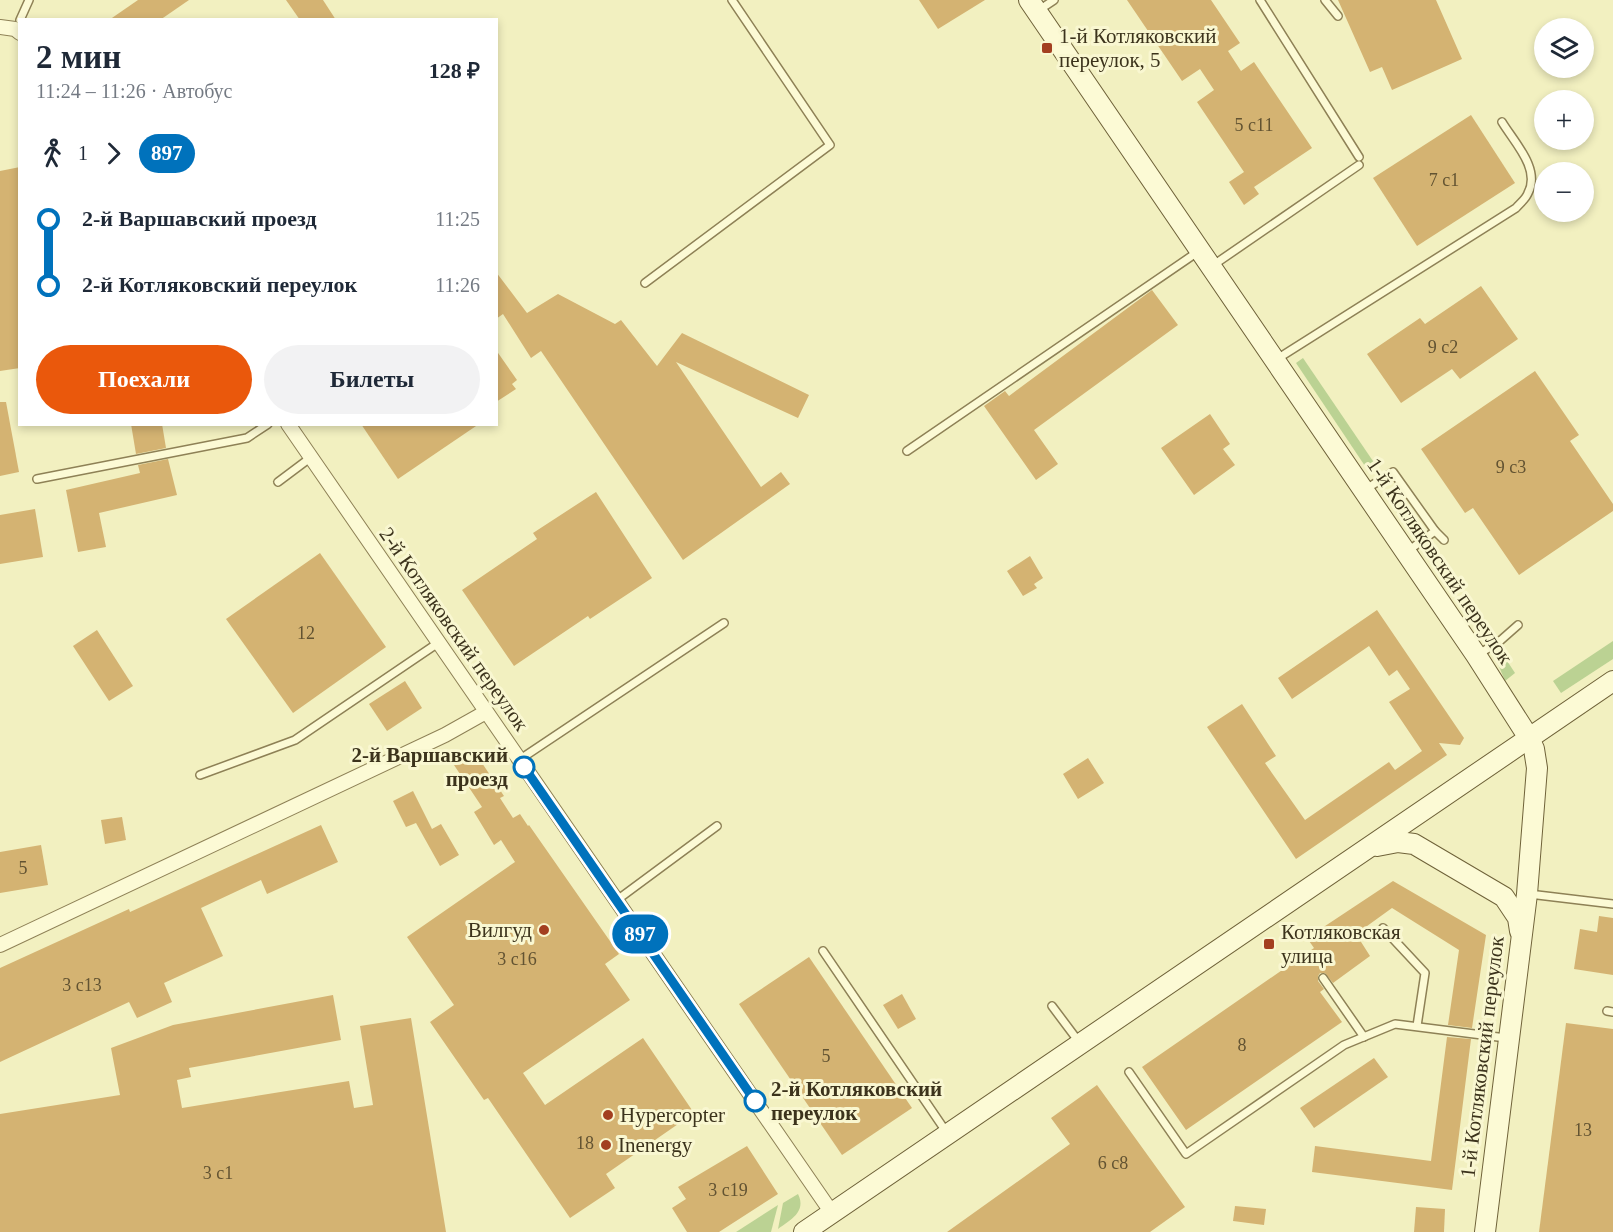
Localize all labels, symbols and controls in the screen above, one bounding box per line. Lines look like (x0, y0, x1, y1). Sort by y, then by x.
map controls (1534, 18, 1594, 222)
button: layers (1534, 18, 1594, 78)
place label: 1-й Котляковский переулок, 5 (1059, 24, 1216, 72)
text: 2 мин (36, 39, 121, 75)
marker: 1-й Котляковский переулок, 5 (1040, 41, 1054, 55)
text: 128 ₽ (429, 58, 480, 83)
text: 11:24 – 11:26 · Автобус (36, 80, 232, 102)
button: + (1534, 90, 1594, 150)
house number: 5 с11 (1235, 115, 1273, 135)
icon: walk (36, 137, 69, 170)
icon: forward (97, 137, 130, 170)
text: 897 (151, 141, 183, 165)
text: 1 (78, 142, 88, 164)
button: − (1534, 162, 1594, 222)
house number: 7 с1 (1429, 170, 1459, 190)
text: 2-й Варшавский проезд (82, 206, 317, 231)
text: 11:25 (435, 208, 480, 230)
text: 2-й Котляковский переулок (82, 272, 357, 297)
text: 11:26 (435, 274, 480, 296)
house number: 9 с2 (1428, 337, 1458, 357)
button: Поехали (36, 345, 252, 414)
button: Билеты (264, 345, 480, 414)
street label: 1-й Котляковский переулок (1362, 453, 1518, 669)
house number: 9 с3 (1496, 457, 1526, 477)
street label: 2-й Котляковский переулок (374, 522, 534, 736)
house number: 12 (297, 623, 315, 643)
place label: 2-й Варшавский проезд (352, 743, 508, 791)
marker: 2-й Варшавский проезд (513, 756, 535, 778)
house number: 5 (19, 858, 28, 878)
line badge: 897 (606, 914, 674, 954)
place label: Вилгуд (468, 918, 532, 942)
place label: Котляковская улица (1281, 920, 1401, 968)
text: 897 (624, 922, 656, 946)
marker: Вилгуд (537, 923, 551, 937)
street label: 1-й Котляковский переулок (1455, 934, 1509, 1179)
marker: Котляковская улица (1262, 937, 1276, 951)
house number: 3 с16 (497, 949, 537, 969)
house number: 3 с13 (62, 975, 102, 995)
house number: 8 (1238, 1035, 1247, 1055)
house number: 5 (822, 1046, 831, 1066)
place label: 2-й Котляковский переулок (771, 1077, 942, 1125)
marker: 2-й Котляковский переулок (744, 1090, 766, 1112)
place label: Hypercopter (620, 1103, 725, 1127)
marker: Hypercopter (601, 1108, 615, 1122)
house number: 13 (1574, 1120, 1592, 1140)
house number: 18 (576, 1133, 594, 1153)
place label: Inenergy (618, 1133, 693, 1157)
marker: Inenergy (599, 1138, 613, 1152)
house number: 6 с8 (1098, 1153, 1128, 1173)
house number: 3 с1 (203, 1163, 233, 1183)
house number: 3 с19 (708, 1180, 748, 1200)

